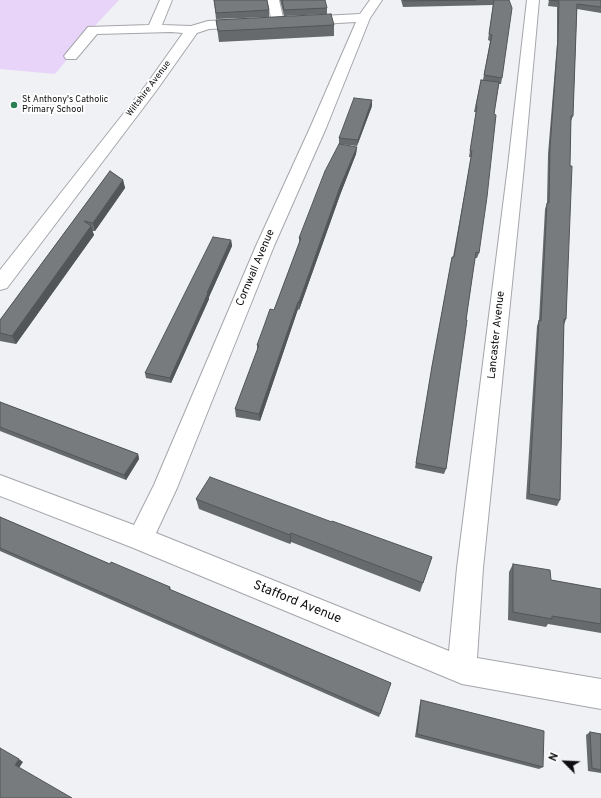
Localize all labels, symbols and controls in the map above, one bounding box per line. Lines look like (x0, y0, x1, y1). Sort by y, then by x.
street label: Wiltshire Avenue (124, 59, 174, 119)
place label: St Anthony's Catholic Primary School (22, 95, 108, 116)
marker: St Anthony's Catholic Primary School (9, 100, 19, 110)
street label: Cornwall Avenue (234, 228, 278, 308)
street label: Lancaster Avenue (486, 290, 508, 380)
street label: Stafford Avenue (251, 578, 343, 628)
north arrow (545, 742, 585, 782)
text: N (546, 751, 562, 764)

